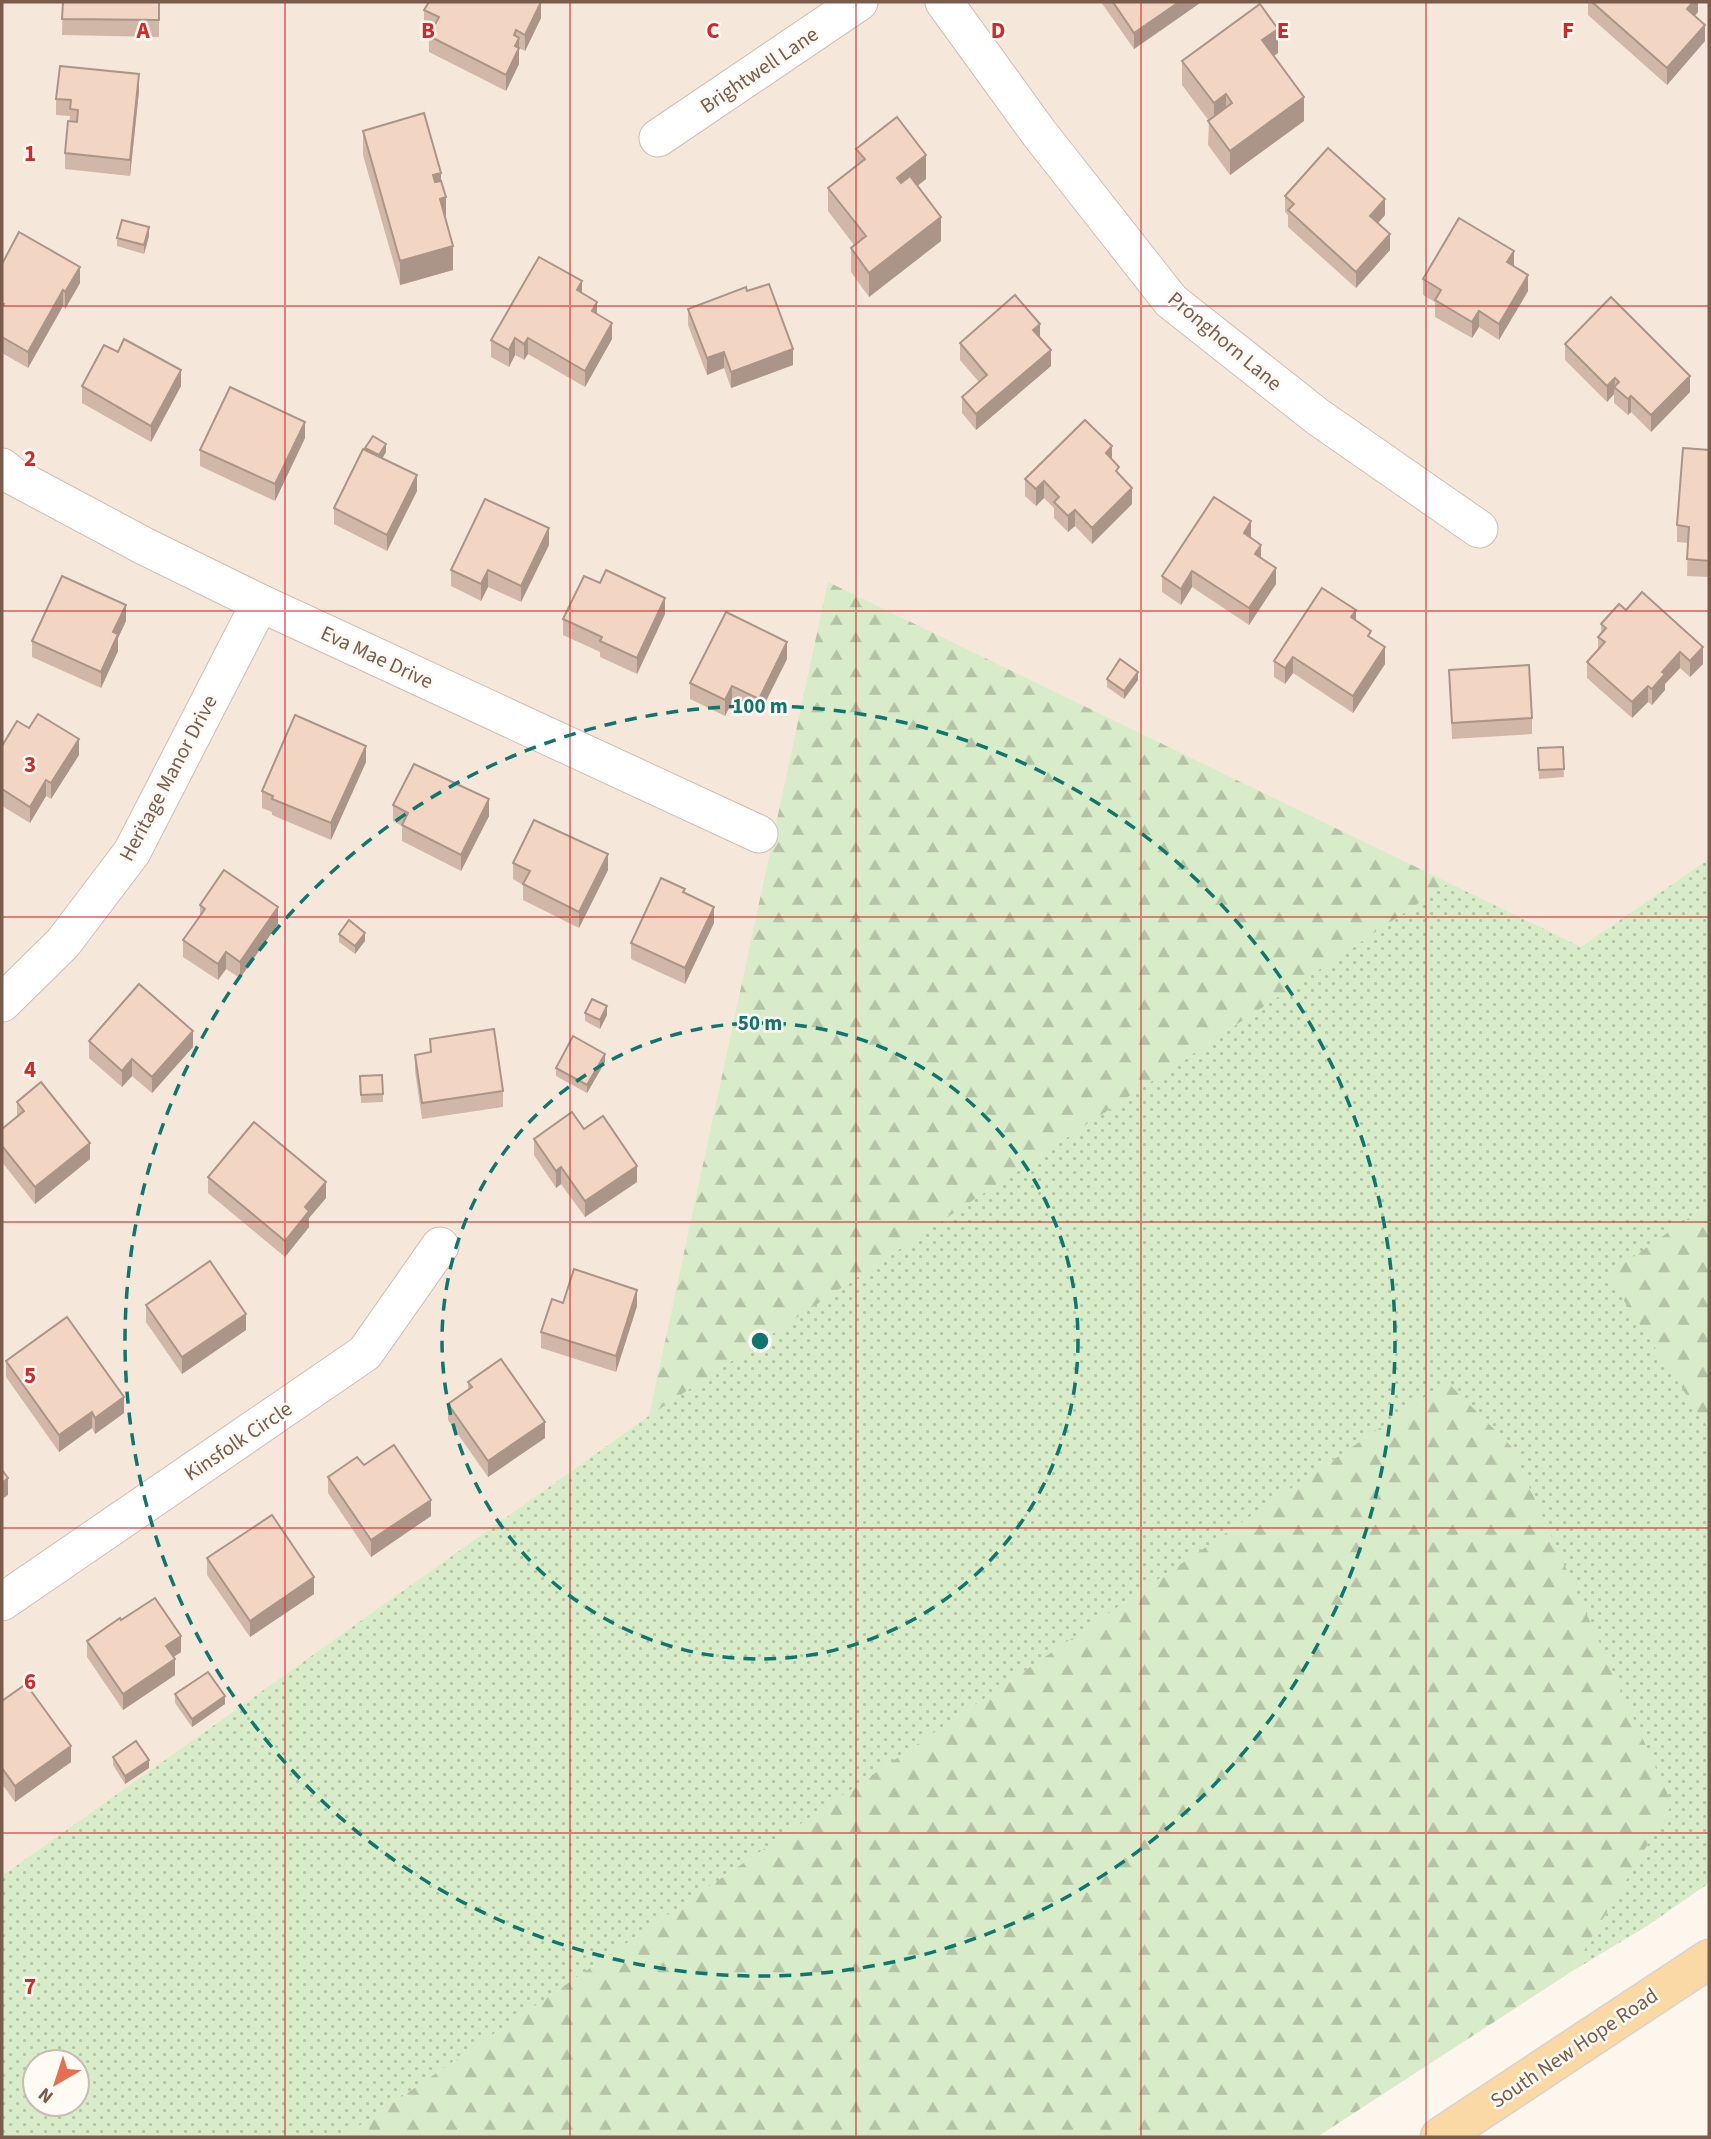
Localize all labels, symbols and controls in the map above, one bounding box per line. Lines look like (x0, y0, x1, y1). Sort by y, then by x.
text: A (135, 14, 150, 47)
text: B (421, 14, 435, 47)
text: C (706, 14, 720, 47)
text: D (991, 14, 1005, 47)
text: E (1277, 14, 1289, 47)
text: F (1562, 14, 1574, 47)
street label: Brightwell Lane (694, 19, 824, 121)
text: 1 (24, 137, 36, 170)
street label: Pronghorn Lane (1161, 284, 1289, 398)
text: 2 (24, 442, 36, 475)
street label: Eva Mae Drive (316, 618, 438, 696)
street label: Heritage Manor Drive (111, 690, 225, 866)
text: 100 m (732, 691, 788, 721)
text: 3 (24, 748, 36, 781)
text: 50 m (738, 1008, 782, 1038)
text: 4 (24, 1053, 36, 1086)
centre of rings (748, 1329, 772, 1353)
text: 5 (24, 1359, 36, 1392)
street label: Kinsfolk Circle (178, 1394, 298, 1488)
text: 6 (24, 1665, 36, 1698)
text: 7 (24, 1970, 36, 2003)
street label: South New Hope Road (1484, 1981, 1664, 2115)
north arrow (21, 2048, 91, 2118)
text: N (33, 2081, 60, 2110)

